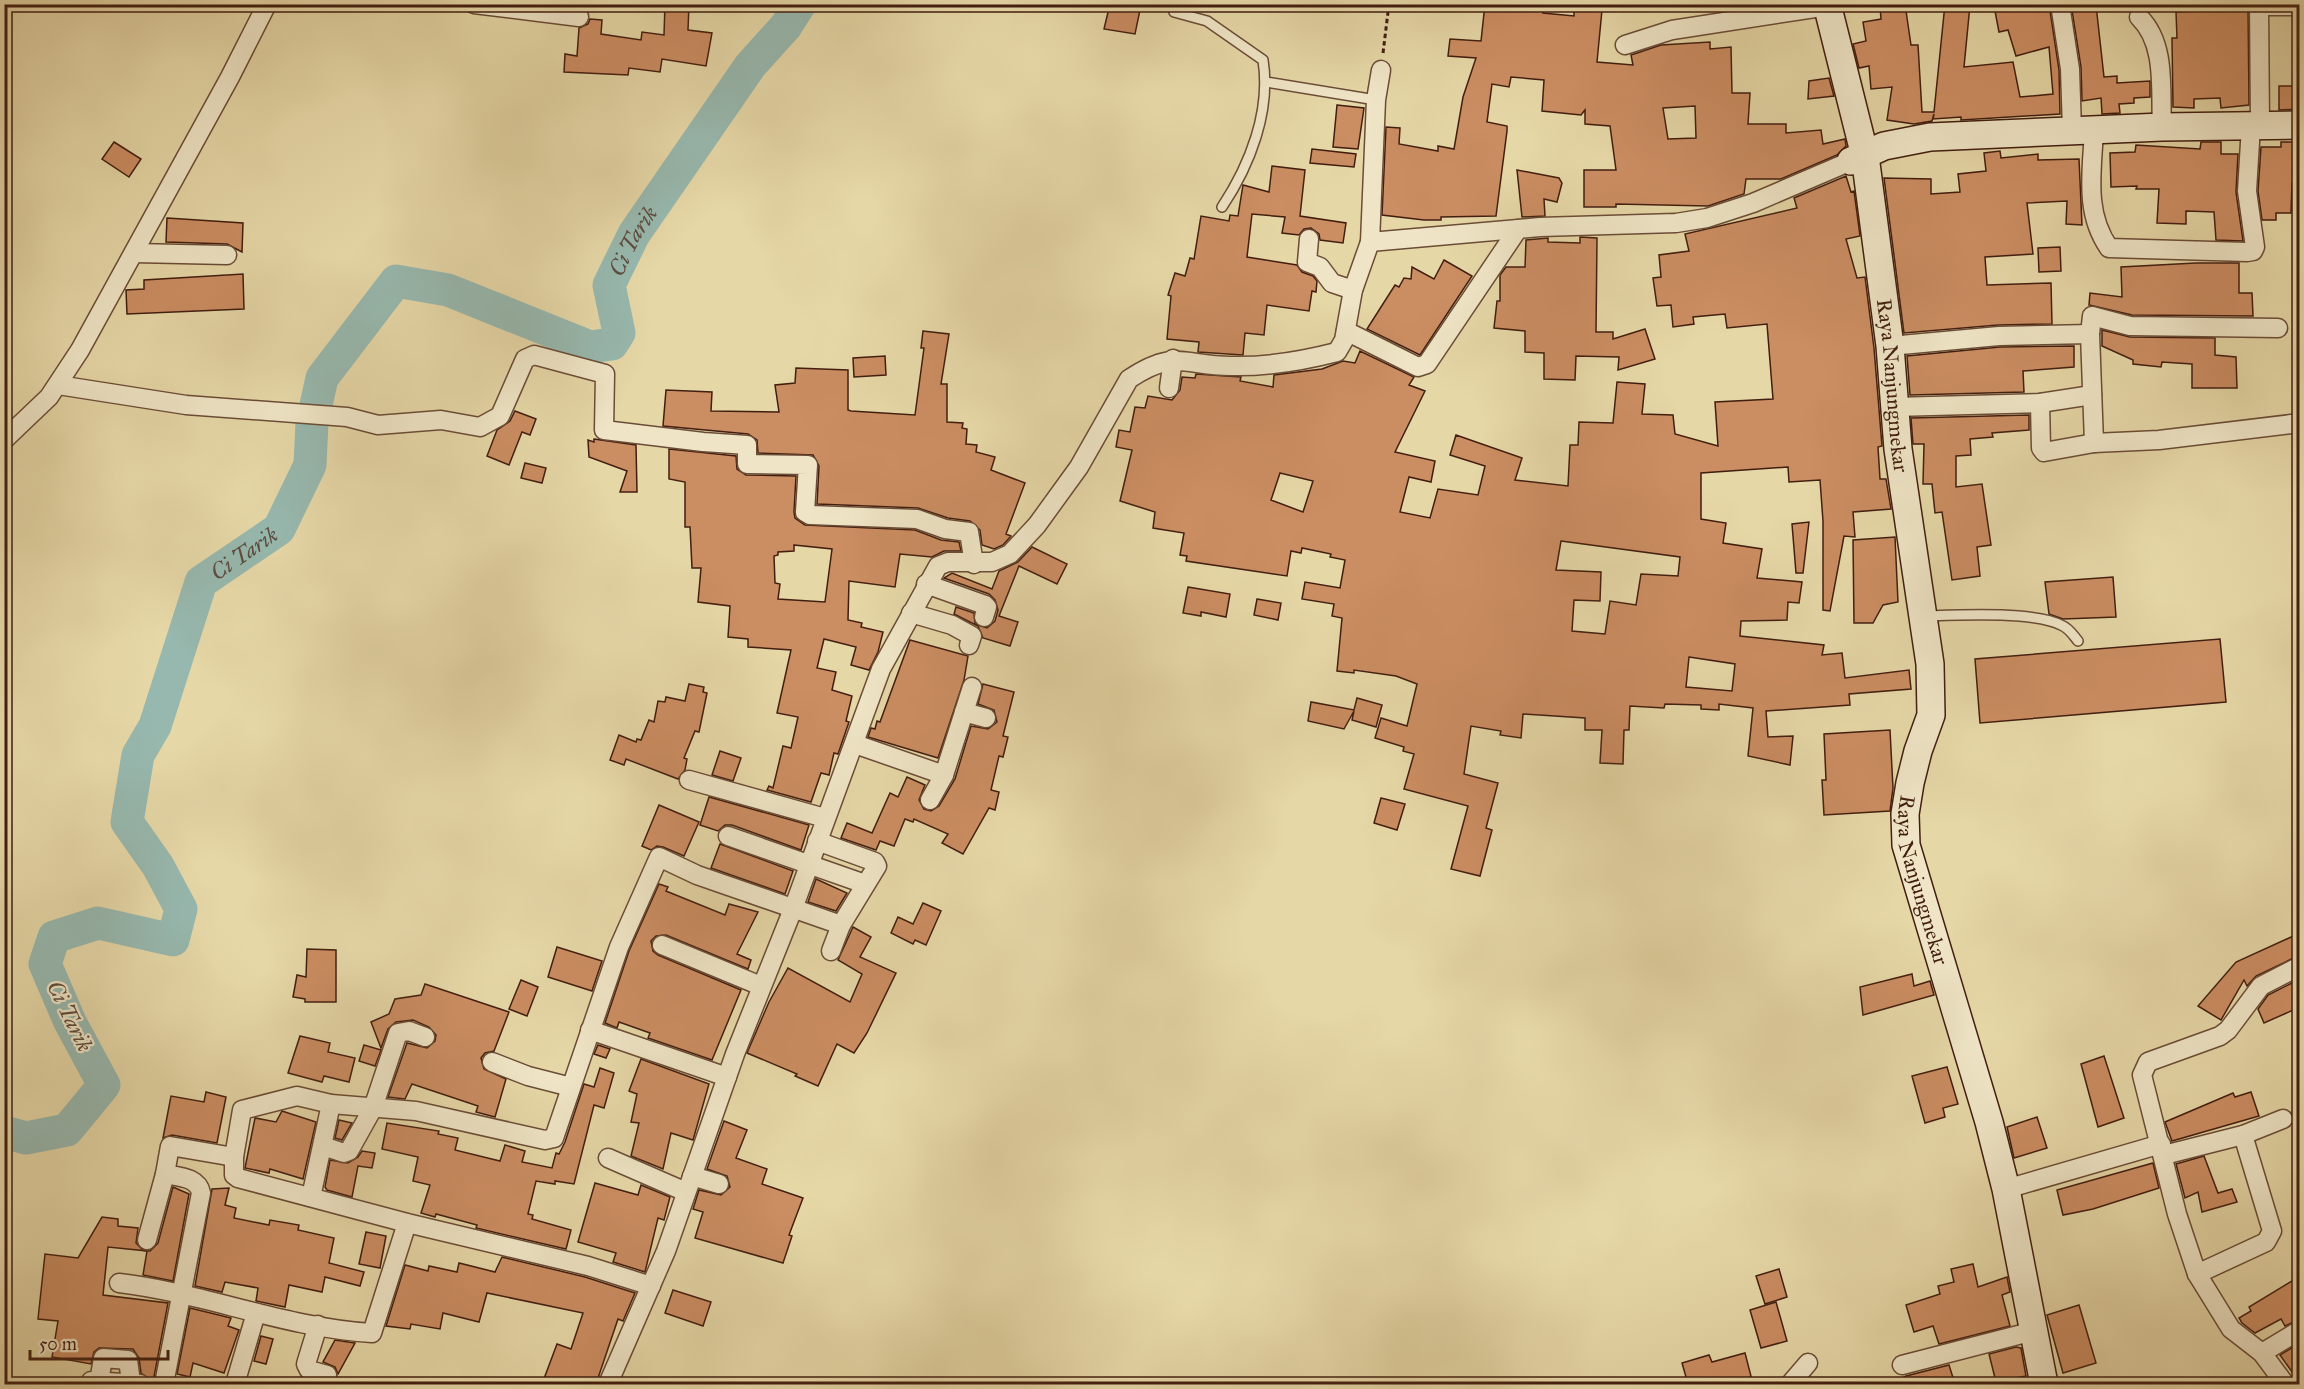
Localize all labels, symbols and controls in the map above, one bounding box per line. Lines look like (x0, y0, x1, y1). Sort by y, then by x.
water label: Ci Tarik (602, 201, 663, 280)
street label: Raya Nanjungmekar (1871, 297, 1914, 474)
water label: Ci Tarik (205, 520, 283, 585)
street label: Raya Nanjungmekar (1892, 793, 1954, 968)
water label: Ci Tarik (41, 976, 99, 1056)
scale bar (30, 1323, 168, 1361)
text: 50 m (39, 1333, 77, 1355)

